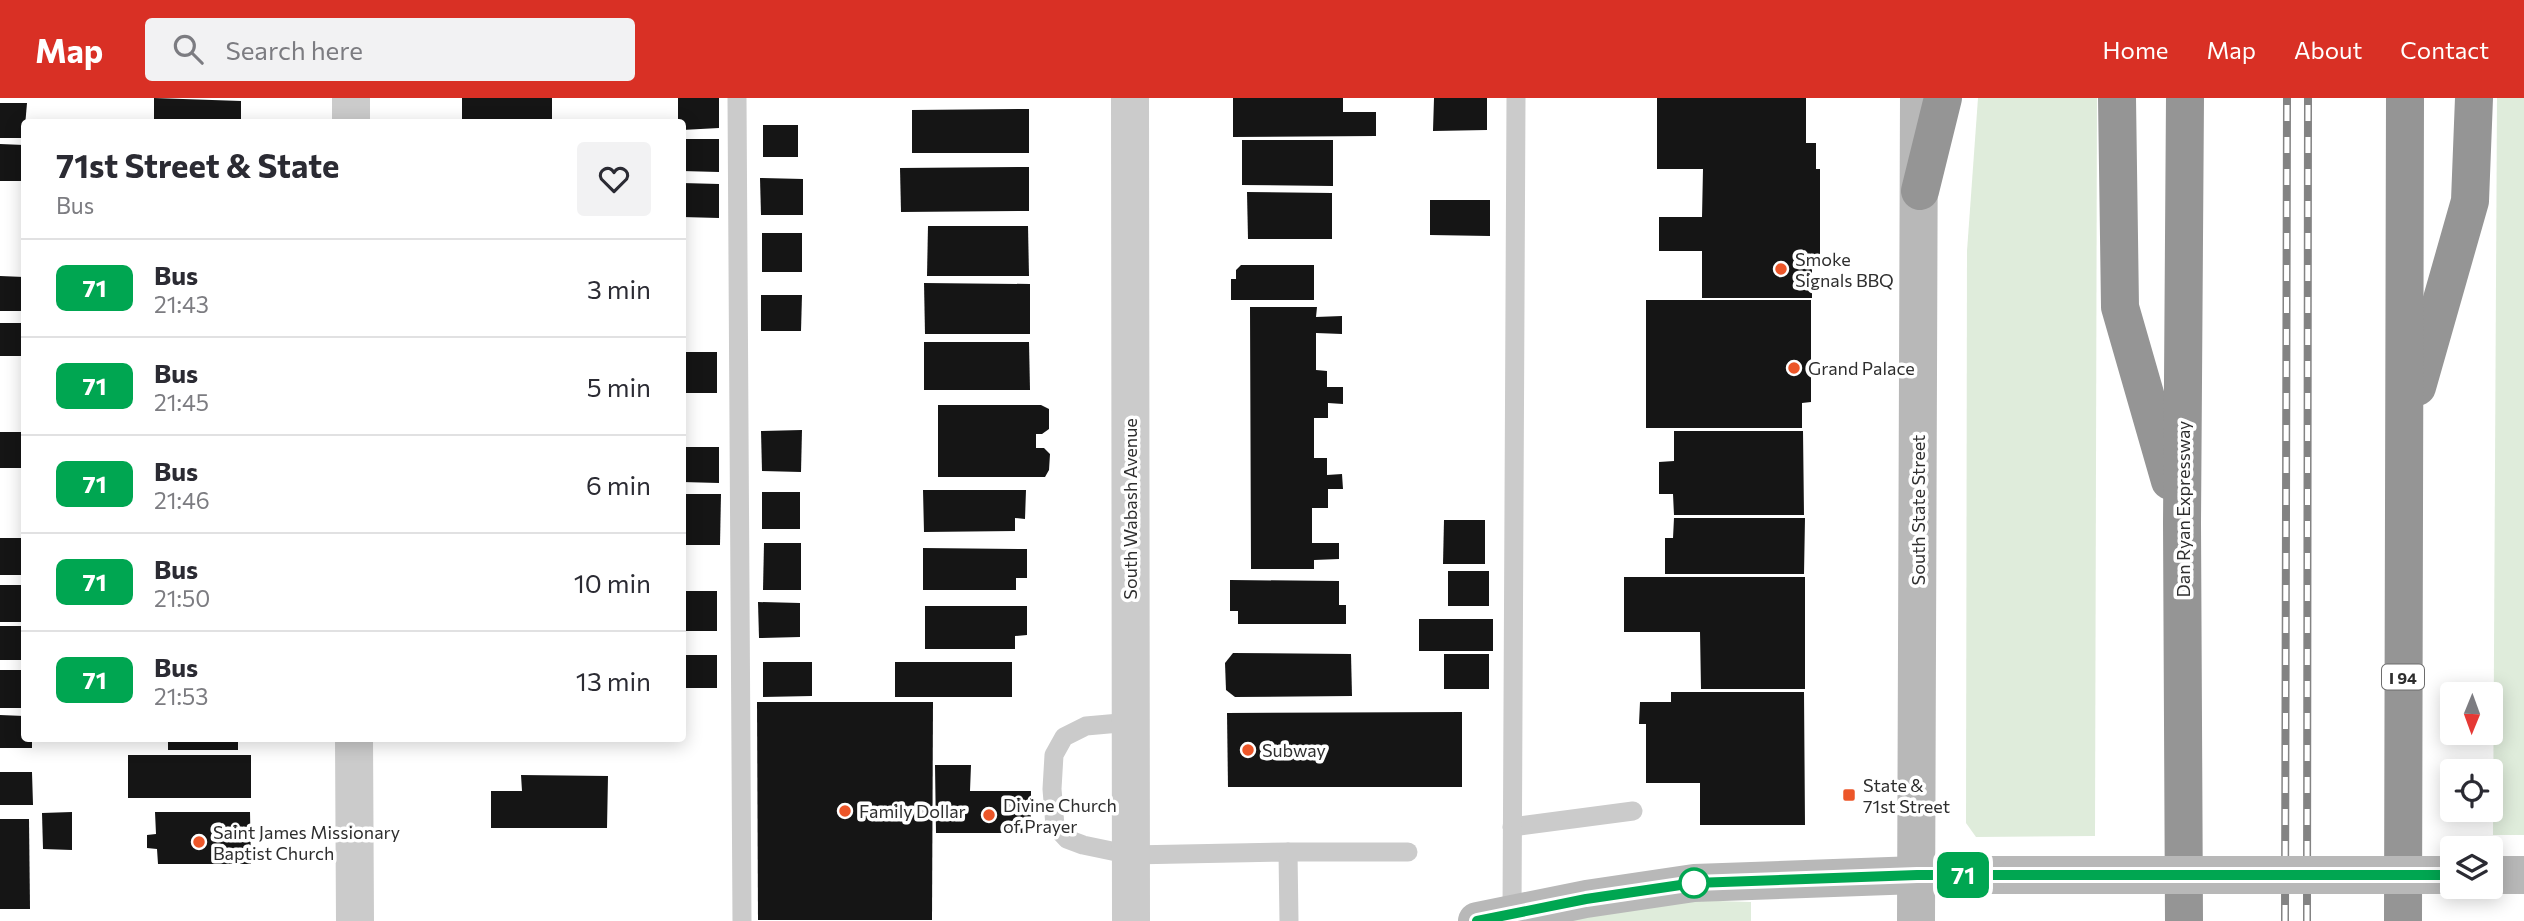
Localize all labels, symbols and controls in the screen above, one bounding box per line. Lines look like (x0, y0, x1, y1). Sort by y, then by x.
search box (145, 18, 635, 81)
text: Map (35, 29, 103, 70)
icon: search (169, 30, 207, 68)
text: Search here (225, 34, 363, 65)
text: Home (2103, 35, 2169, 64)
text: Map (2207, 35, 2256, 64)
text: About (2294, 35, 2362, 64)
text: Contact (2400, 35, 2489, 64)
button: heart (577, 142, 651, 216)
text: 71st Street & State (56, 144, 339, 185)
text: Bus (56, 191, 94, 219)
place label: Smoke Signals BBQ (1795, 248, 1894, 291)
text: Bus (154, 259, 198, 290)
marker: Smoke Signals BBQ (1773, 261, 1789, 277)
text: 71 (82, 273, 107, 302)
text: 3 min (587, 273, 651, 304)
text: 21:43 (154, 290, 209, 318)
text: Bus (154, 357, 198, 388)
place label: Grand Palace (1808, 357, 1915, 379)
marker: Grand Palace (1786, 360, 1802, 376)
text: 71 (82, 371, 107, 400)
text: 5 min (587, 371, 651, 402)
text: 21:45 (154, 388, 209, 416)
street label: South Wabash Avenue (1119, 418, 1141, 600)
street label: Dan Ryan Expressway (2172, 421, 2194, 597)
street label: South State Street (1907, 435, 1929, 585)
text: Bus (154, 455, 198, 486)
text: 71 (82, 469, 107, 498)
text: 6 min (586, 469, 651, 500)
text: 21:46 (154, 486, 210, 514)
text: Bus (154, 553, 198, 584)
text: 71 (82, 567, 107, 596)
text: 10 min (574, 567, 651, 598)
text: 21:50 (154, 584, 210, 612)
text: Bus (154, 651, 198, 682)
road number: I 94 (2382, 664, 2424, 690)
text: 71 (82, 665, 107, 694)
text: 13 min (576, 665, 651, 696)
text: 21:53 (154, 682, 208, 710)
north arrow (2440, 682, 2502, 746)
map controls (2440, 682, 2503, 899)
place label: Subway (1262, 739, 1326, 761)
marker: Subway (1240, 742, 1256, 758)
button: locate (2440, 759, 2503, 822)
place label: State & 71st Street (1863, 774, 1950, 817)
marker: State & 71st Street (1841, 787, 1857, 803)
place label: Divine Church of Prayer (1003, 794, 1117, 837)
place label: Family Dollar (859, 800, 966, 822)
marker: Family Dollar (837, 803, 853, 819)
marker: Divine Church of Prayer (981, 807, 997, 823)
place label: Saint James Missionary Baptist Church (213, 821, 400, 864)
marker: Saint James Missionary Baptist Church (191, 834, 207, 850)
button: layers (2440, 836, 2503, 899)
line badge: 71 (1932, 852, 1994, 898)
text: 71 (1951, 860, 1975, 889)
unlabelled marker (1679, 868, 1709, 898)

